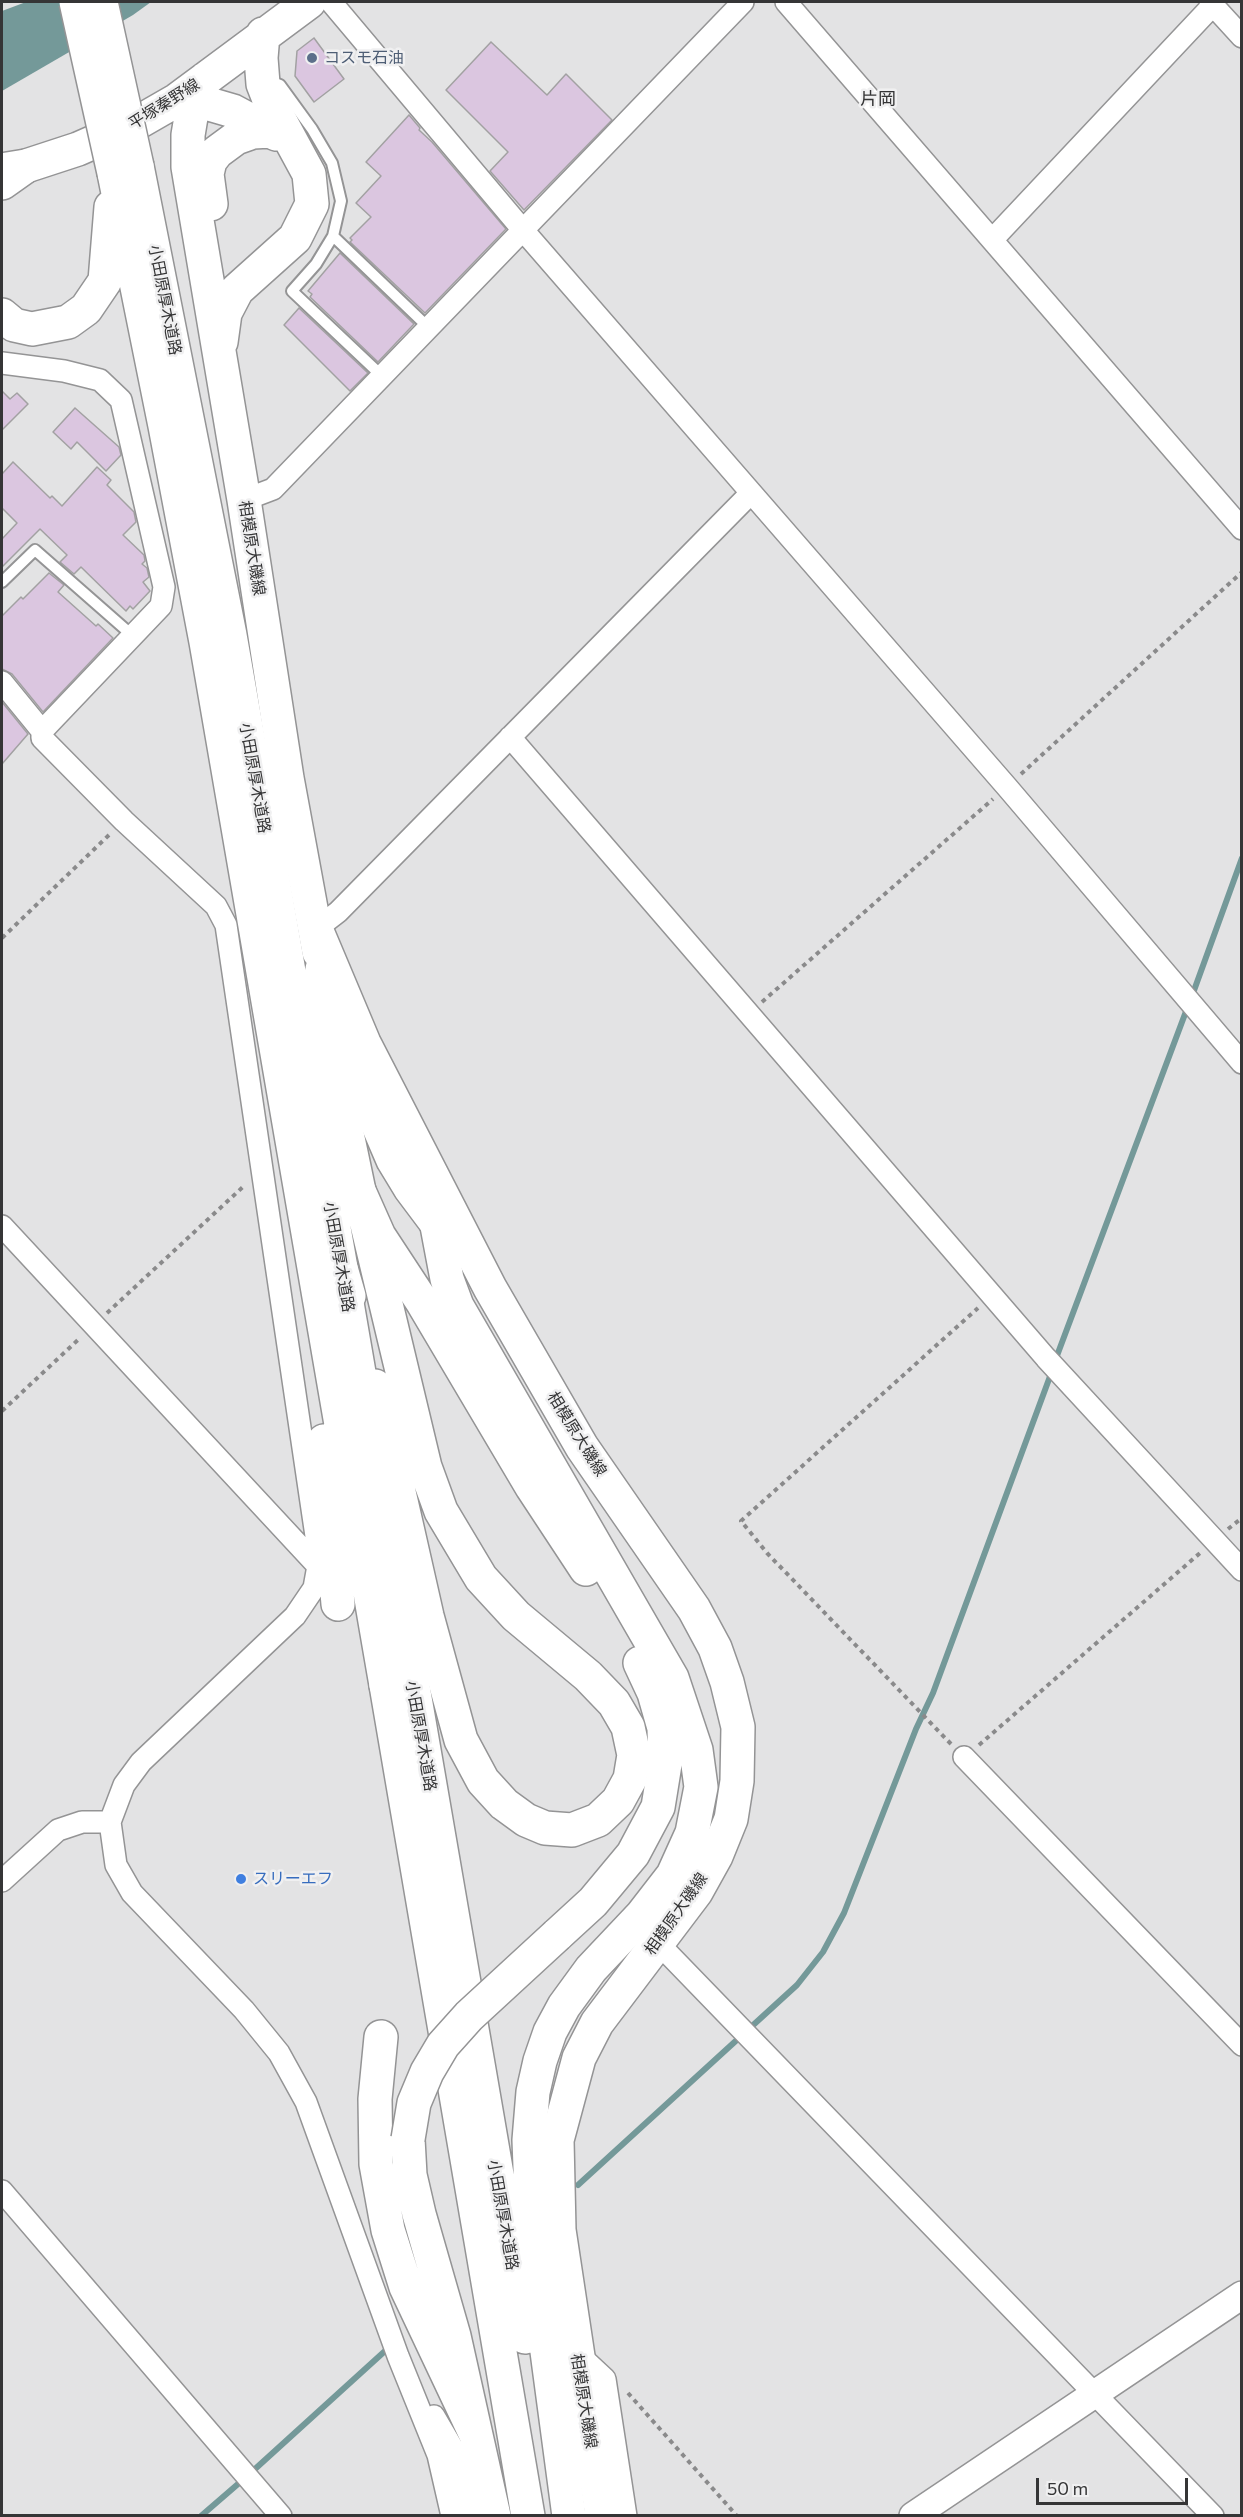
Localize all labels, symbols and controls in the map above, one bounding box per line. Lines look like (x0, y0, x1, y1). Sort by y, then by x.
place label: コスモ石油 (324, 48, 404, 68)
marker: コスモ石油 (305, 51, 319, 65)
street label: 平塚秦野線 (125, 75, 203, 133)
district label: 片岡 (860, 88, 896, 110)
street label: 小田原厚木道路 (145, 243, 185, 357)
street label: 相模原大磯線 (235, 499, 269, 597)
street label: 小田原厚木道路 (236, 721, 274, 835)
street label: 小田原厚木道路 (320, 1200, 358, 1314)
street label: 相模原大磯線 (543, 1388, 611, 1480)
street label: 小田原厚木道路 (402, 1679, 440, 1793)
place label: スリーエフ (253, 1869, 333, 1889)
street label: 相模原大磯線 (641, 1869, 711, 1959)
marker: スリーエフ (234, 1872, 248, 1886)
street label: 小田原厚木道路 (484, 2158, 522, 2272)
street label: 相模原大磯線 (567, 2352, 601, 2450)
scale bar (1039, 2466, 1190, 2504)
text: 50 m (1047, 2477, 1088, 2499)

